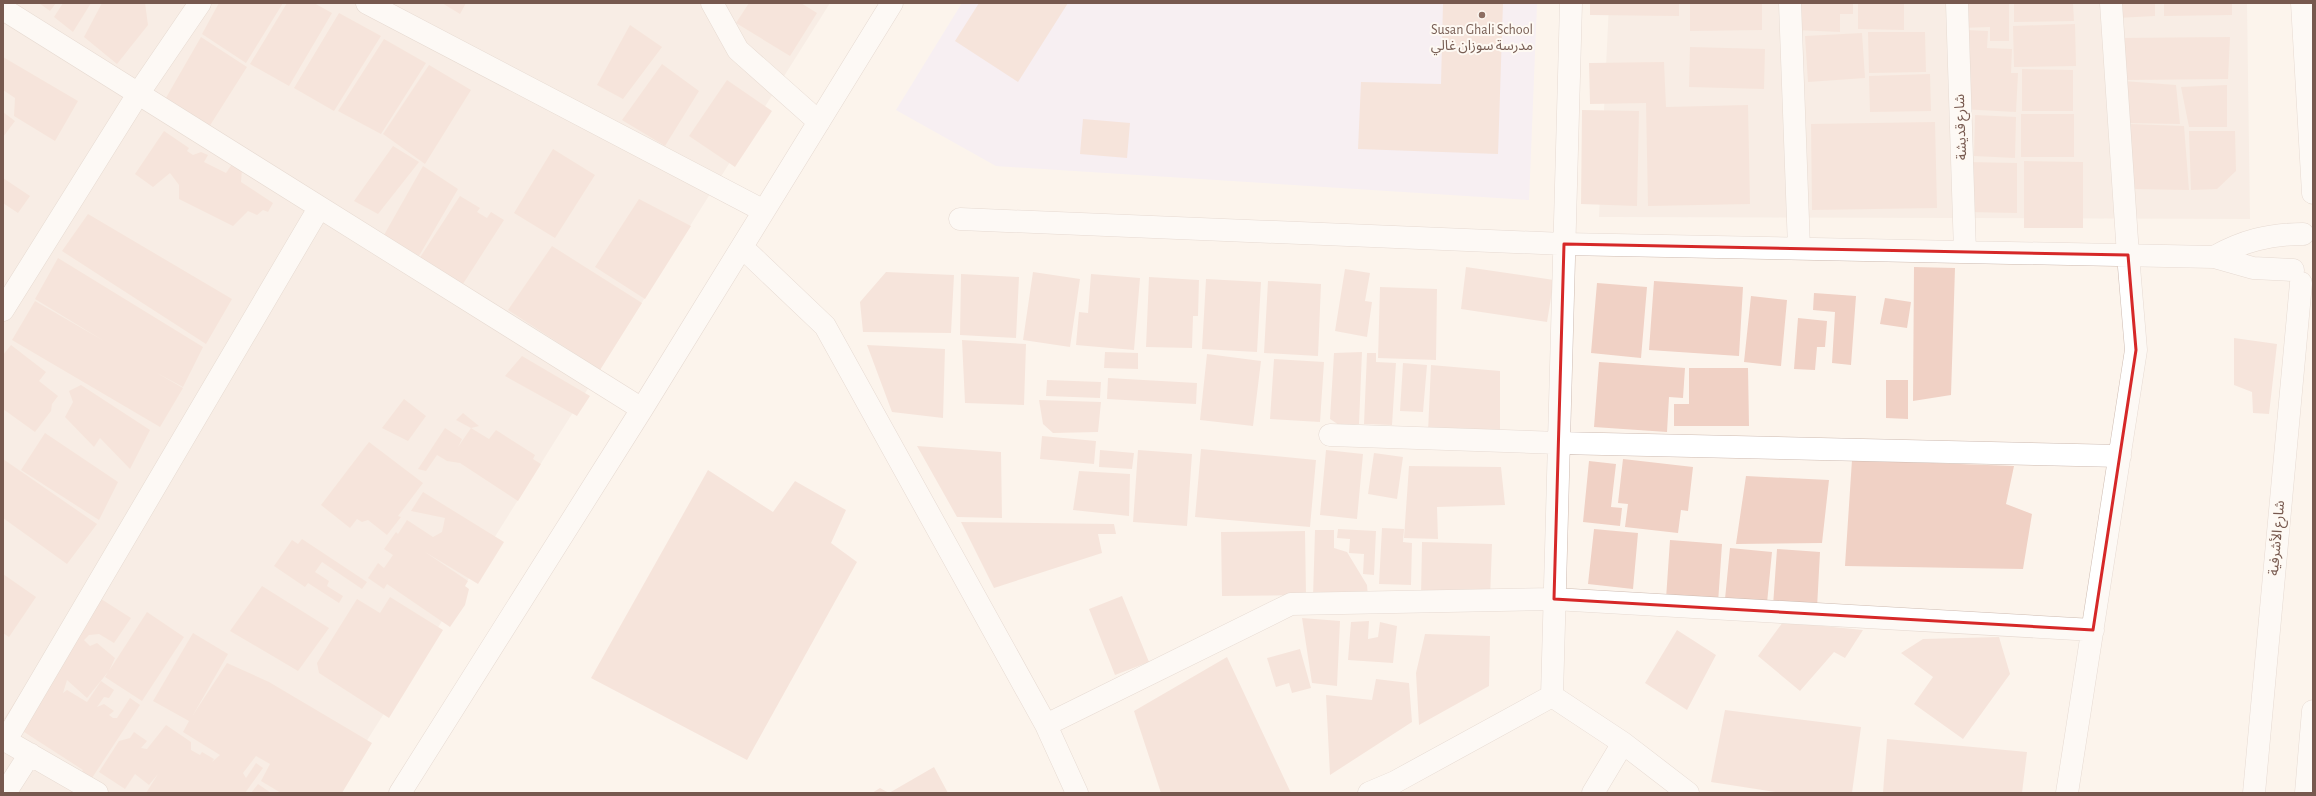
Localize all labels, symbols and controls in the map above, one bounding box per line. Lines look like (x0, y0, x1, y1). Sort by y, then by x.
marker: Susan Ghali School مدرسة سوزان غالي (1477, 10, 1487, 20)
place label: Susan Ghali School مدرسة سوزان غالي (1431, 23, 1533, 56)
street label: شارع قديشة (1953, 94, 1972, 160)
street label: شارع الأشرفية (2265, 500, 2290, 576)

